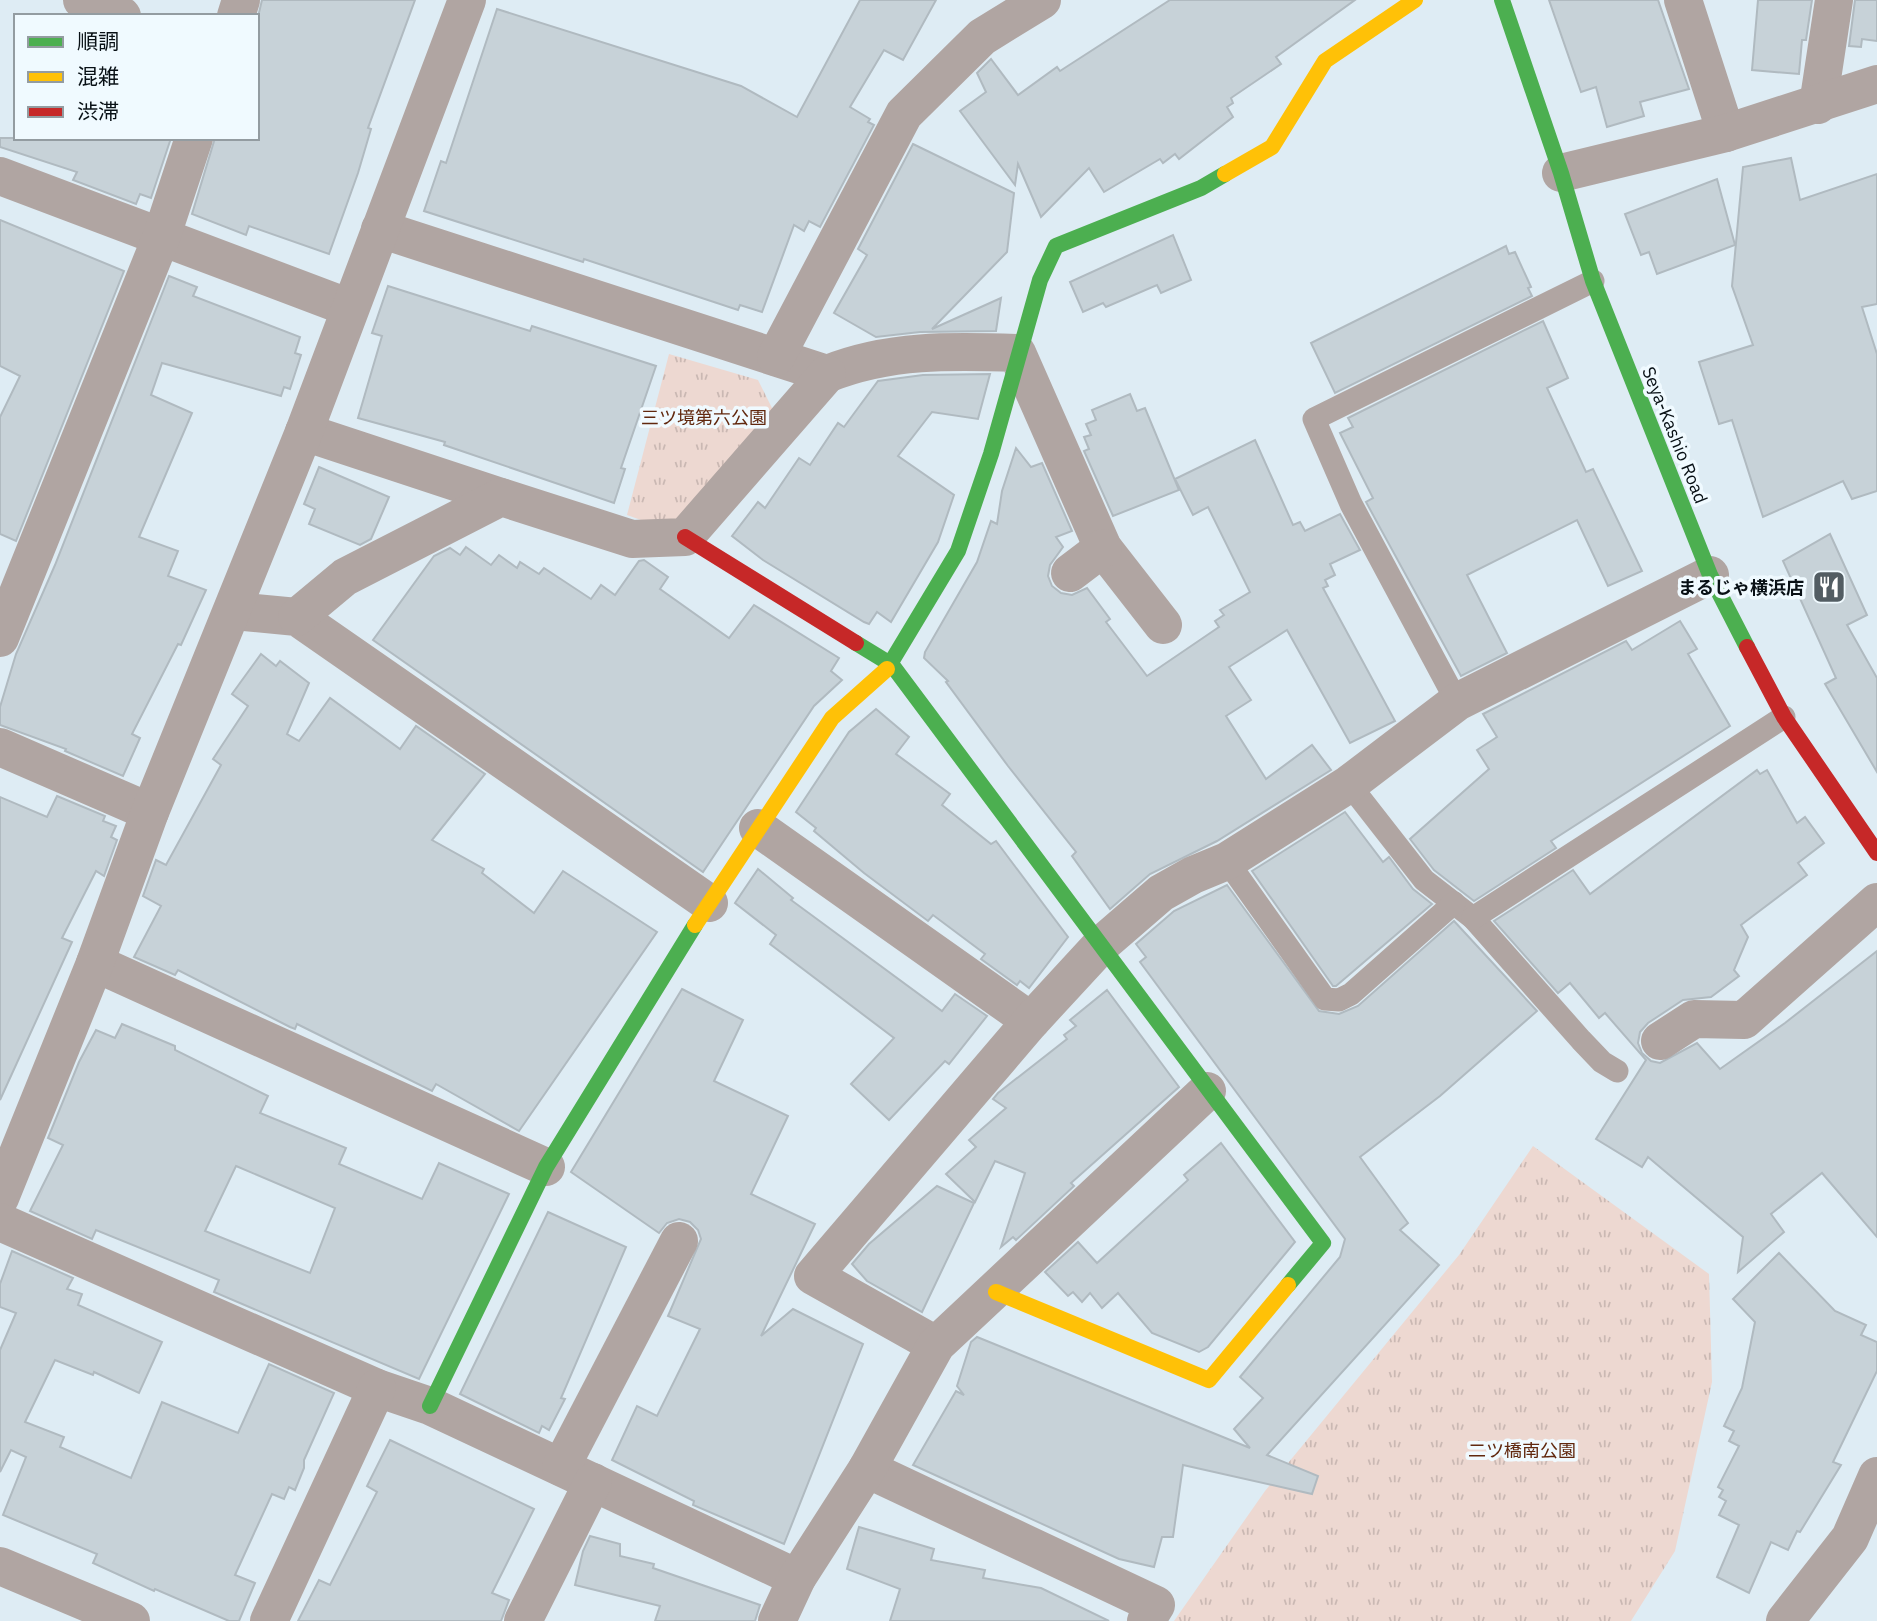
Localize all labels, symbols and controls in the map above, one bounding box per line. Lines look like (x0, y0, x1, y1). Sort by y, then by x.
legend (14, 14, 259, 140)
text: 順調 (77, 27, 119, 55)
text: 混雑 (77, 62, 119, 90)
text: 渋滞 (77, 97, 119, 125)
street label: Seya-Kashio Road (1637, 363, 1713, 507)
park label: 三ツ境第六公園 (641, 406, 767, 429)
restaurant icon: まるじゃ横浜店 (1810, 568, 1848, 606)
place label: まるじゃ横浜店 (1678, 576, 1804, 599)
park label: 二ツ橋南公園 (1468, 1439, 1576, 1462)

